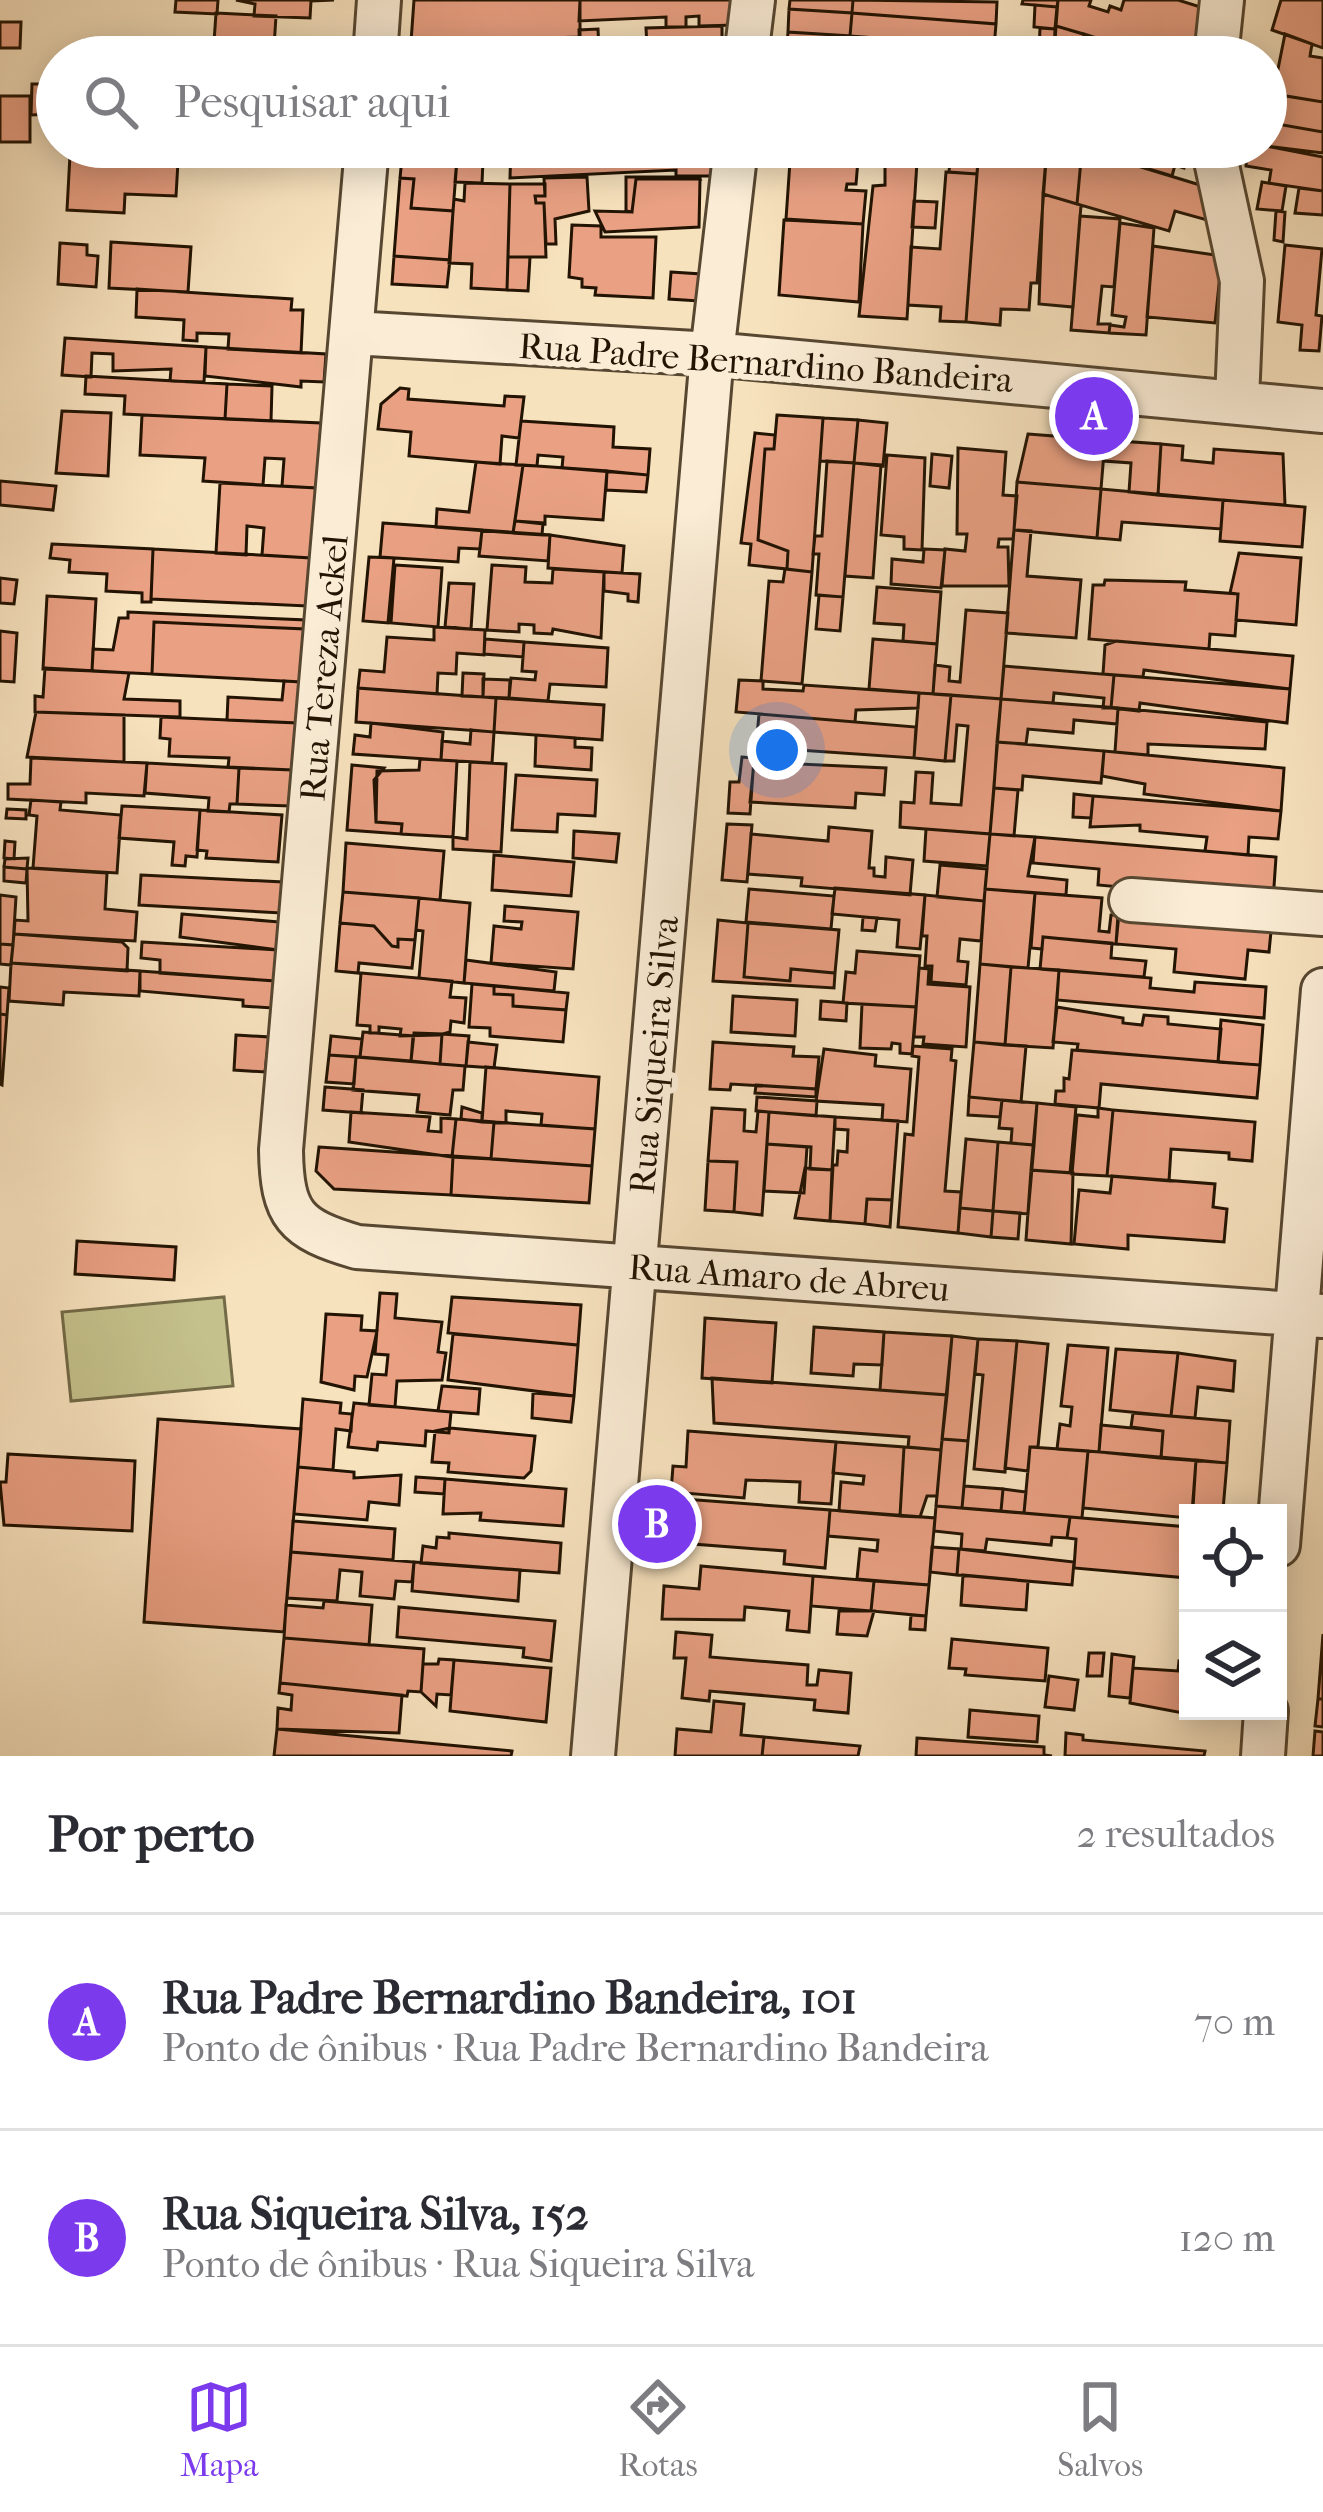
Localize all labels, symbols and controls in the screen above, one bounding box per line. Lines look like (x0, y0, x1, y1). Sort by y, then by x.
search box (36, 36, 1287, 168)
icon: search (78, 69, 144, 135)
text: Pesquisar aqui (174, 76, 450, 129)
street label: Rua Padre Bernardino Bandeira (517, 325, 1015, 401)
pin: A (1055, 371, 1133, 461)
street label: Rua Tereza Ackel (291, 533, 357, 803)
your location (747, 720, 807, 780)
street label: Rua Siqueira Silva (621, 914, 687, 1196)
street label: Rua Amaro de Abreu (627, 1246, 951, 1310)
pin: B (618, 1479, 696, 1569)
map controls (1179, 1504, 1287, 1720)
button: locate (1179, 1504, 1287, 1612)
button: layers (1179, 1612, 1287, 1720)
text: Por perto (48, 1804, 255, 1864)
text: 2 resultados (1077, 1811, 1275, 1857)
text: Rua Padre Bernardino Bandeira, 101 (162, 1972, 857, 2025)
text: A (74, 1999, 100, 2045)
text: 70 m (1194, 1999, 1275, 2045)
text: Ponto de ônibus · Rua Padre Bernardino Bandeira (162, 2025, 989, 2071)
text: Rua Siqueira Silva, 152 (162, 2188, 589, 2241)
text: B (74, 2215, 100, 2261)
text: 120 m (1179, 2215, 1275, 2261)
text: Ponto de ônibus · Rua Siqueira Silva (162, 2241, 754, 2287)
tab: Mapa (180, 2374, 259, 2485)
tab: Rotas (618, 2374, 698, 2485)
tab: Salvos (1057, 2374, 1143, 2485)

